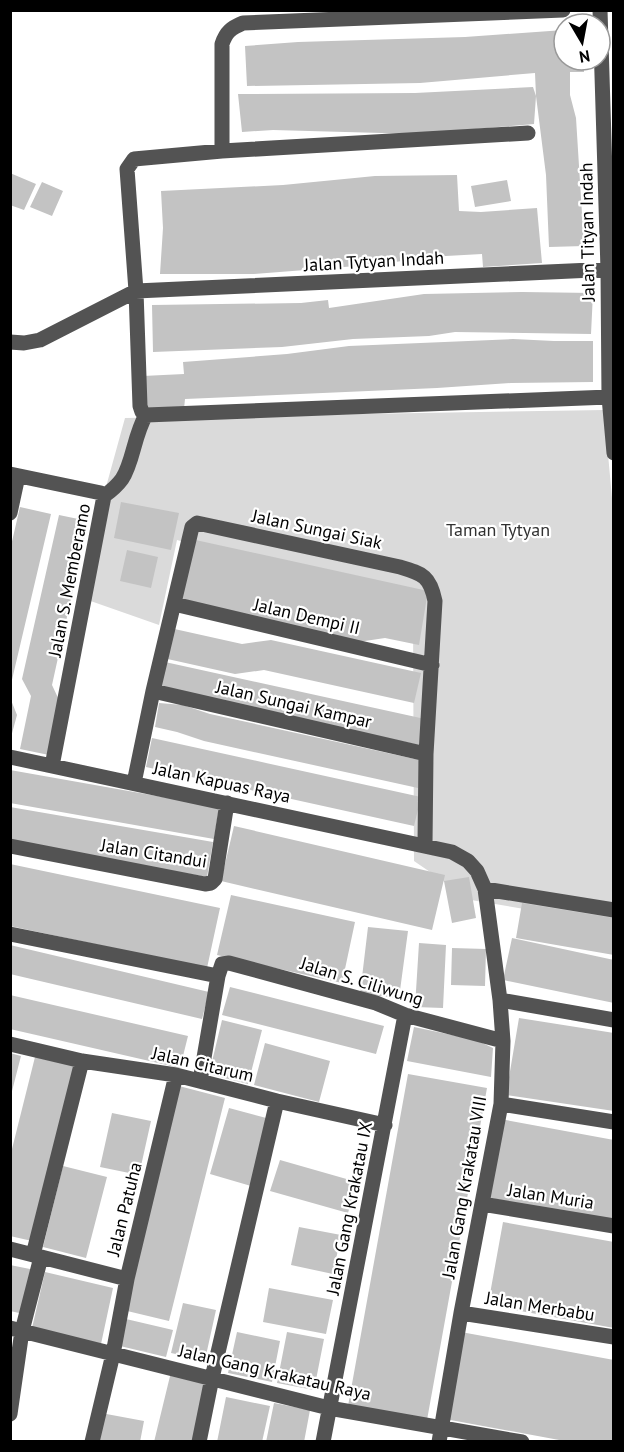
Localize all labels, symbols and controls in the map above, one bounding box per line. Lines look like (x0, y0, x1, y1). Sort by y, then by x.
north arrow (552, 12, 612, 72)
text: N (578, 46, 592, 68)
street label: Jalan Tityan Indah (574, 162, 600, 303)
street label: Jalan Tytyan Indah (302, 246, 445, 276)
street label: Jalan S. Memberamo (43, 501, 95, 660)
street label: Jalan Sungai Siak (249, 504, 384, 554)
park label: Taman Tytyan (446, 518, 550, 541)
street label: Jalan Dempi II (251, 592, 362, 639)
street label: Jalan Sungai Kampar (213, 675, 374, 733)
street label: Jalan Kapuas Raya (150, 756, 293, 808)
street label: Jalan Citandui (98, 833, 209, 873)
street label: Jalan S. Ciliwung (297, 951, 426, 1011)
street label: Jalan Citarum (149, 1041, 256, 1087)
street label: Jalan Gang Krakatau VIII (436, 1094, 491, 1281)
street label: Jalan Gang Krakatau IX (321, 1119, 377, 1298)
street label: Jalan Patuha (101, 1160, 147, 1259)
street label: Jalan Muria (505, 1178, 596, 1214)
street label: Jalan Merbabu (483, 1286, 596, 1326)
street label: Jalan Gang Krakatau Raya (176, 1338, 373, 1405)

